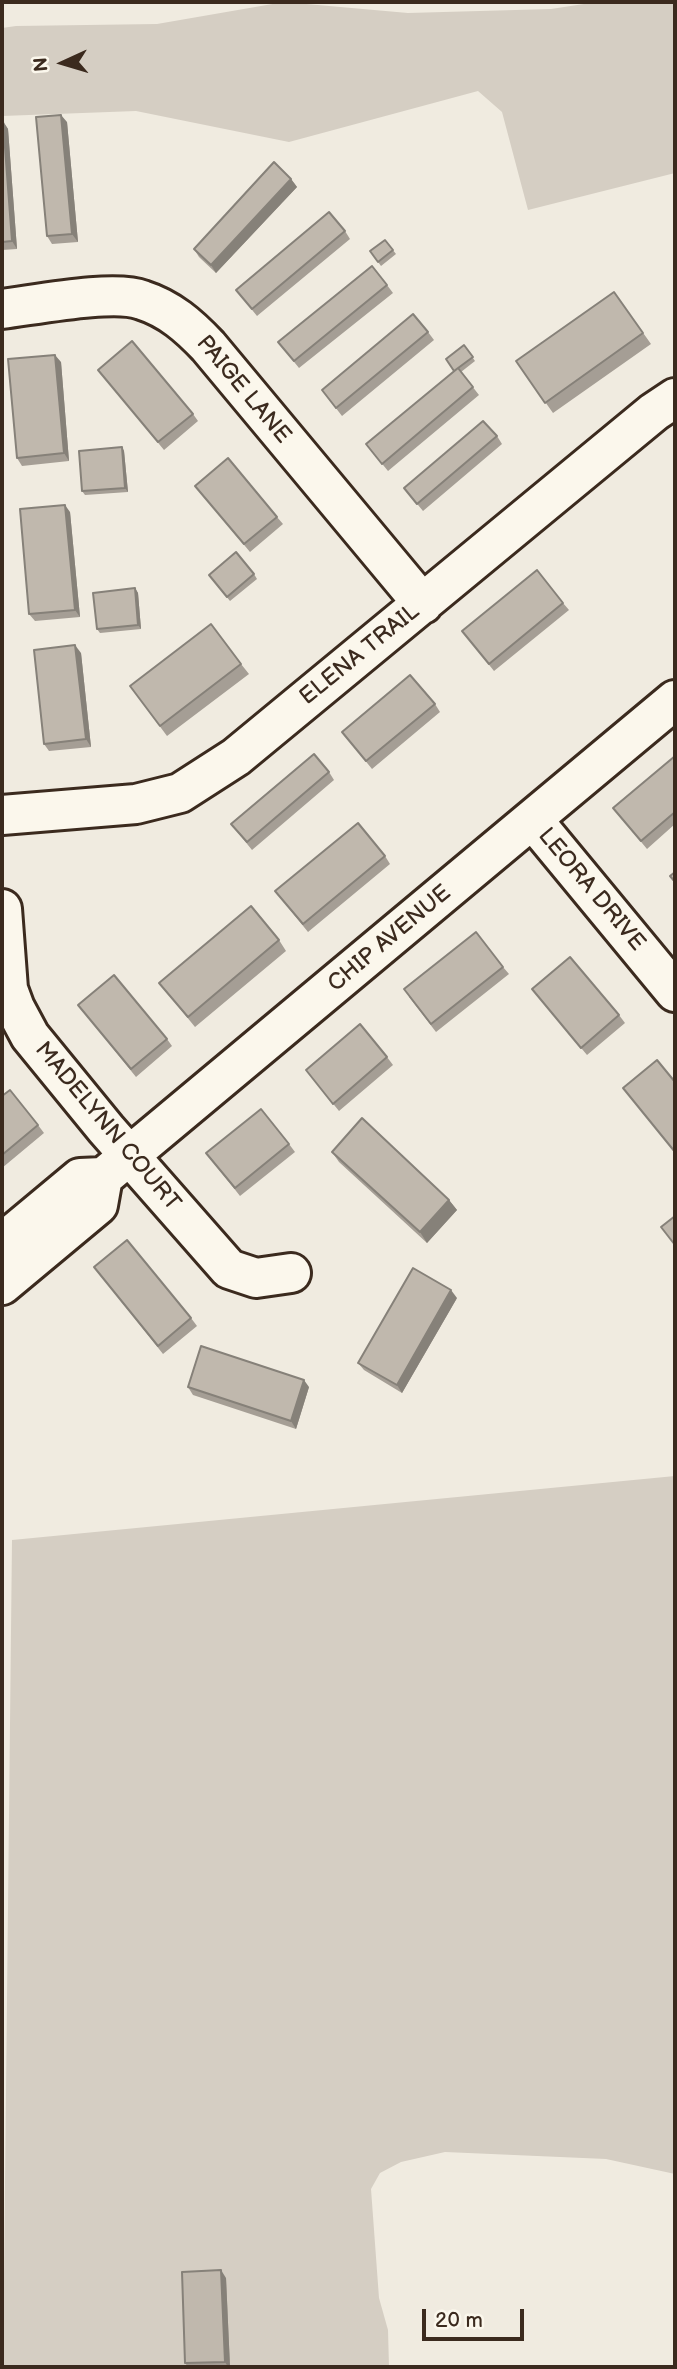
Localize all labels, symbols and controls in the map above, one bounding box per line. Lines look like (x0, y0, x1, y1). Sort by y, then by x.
north arrow (28, 28, 98, 98)
text: N (30, 57, 54, 72)
street label: PAIGE LANE (190, 330, 296, 450)
street label: ELENA TRAIL (295, 598, 425, 712)
street label: LEORA DRIVE (532, 823, 650, 957)
street label: CHIP AVENUE (323, 880, 457, 998)
street label: MADELYNN COURT (28, 1037, 186, 1217)
scale bar (425, 2296, 526, 2340)
text: 20 m (435, 2308, 483, 2333)

